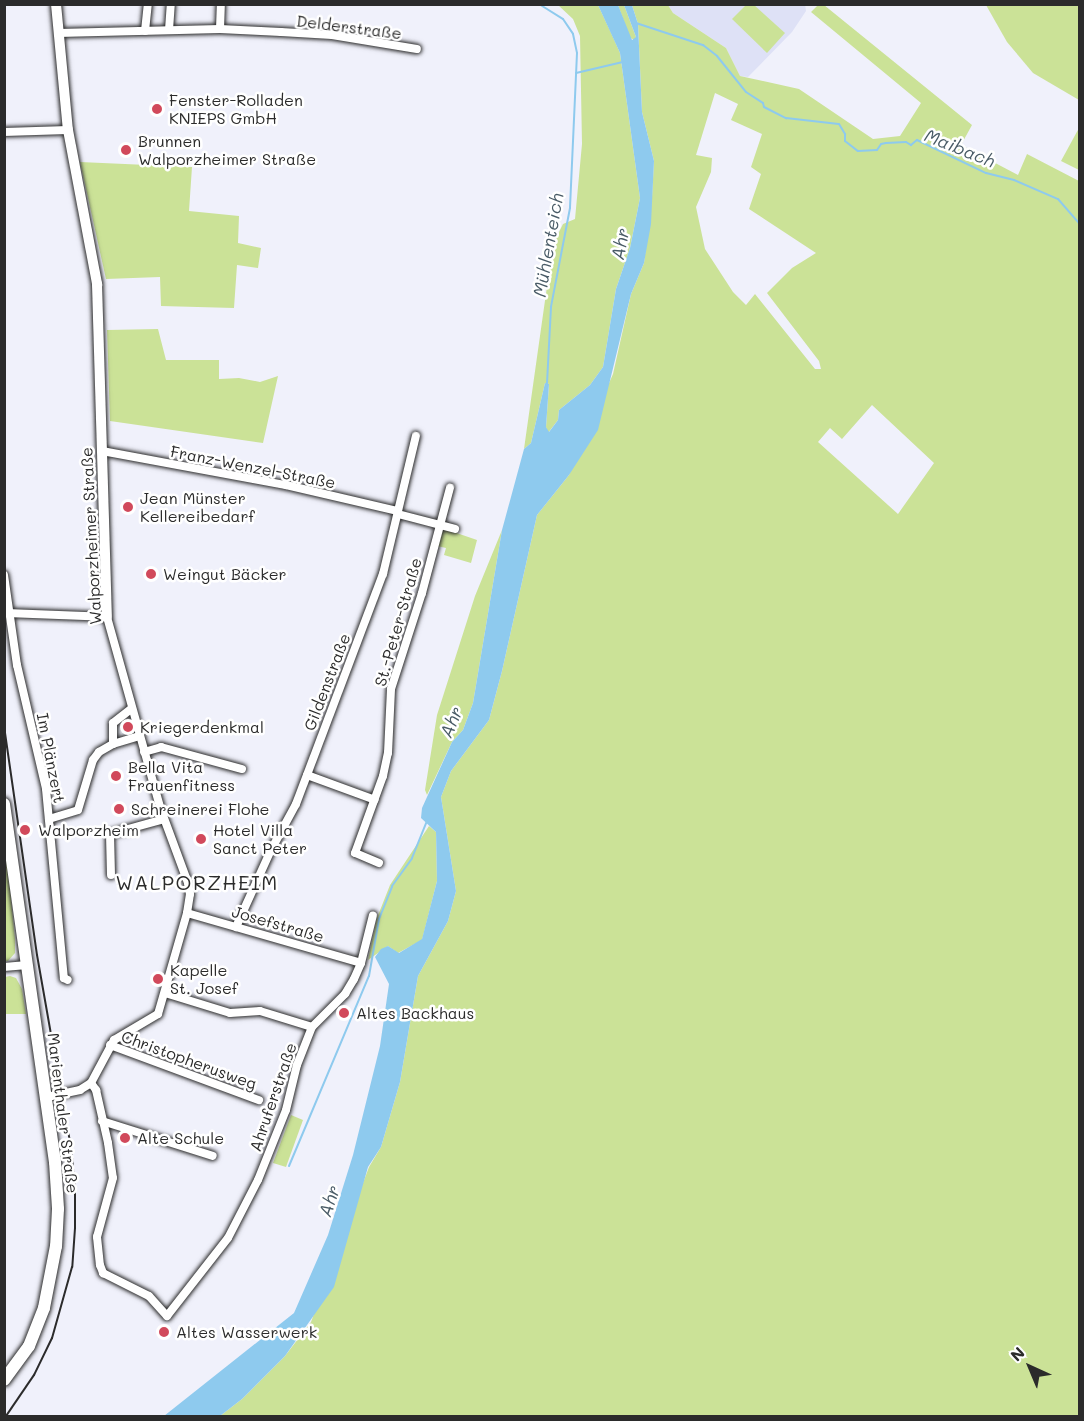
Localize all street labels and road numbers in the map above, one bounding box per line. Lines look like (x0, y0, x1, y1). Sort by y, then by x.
street label: Delderstraße (295, 11, 403, 43)
street label: Franz-Wenzel-Straße (169, 442, 337, 492)
street label: Walporzheimer Straße (77, 447, 105, 625)
street label: St.-Peter-Straße (370, 555, 426, 689)
street label: Gildenstraße (300, 631, 354, 733)
street label: Im Plänzert (33, 711, 69, 805)
street label: Josefstraße (230, 902, 326, 946)
street label: Christopherusweg (119, 1027, 259, 1093)
street label: Marienthaler Straße (44, 1032, 82, 1194)
street label: Ahruferstraße (245, 1040, 301, 1154)

